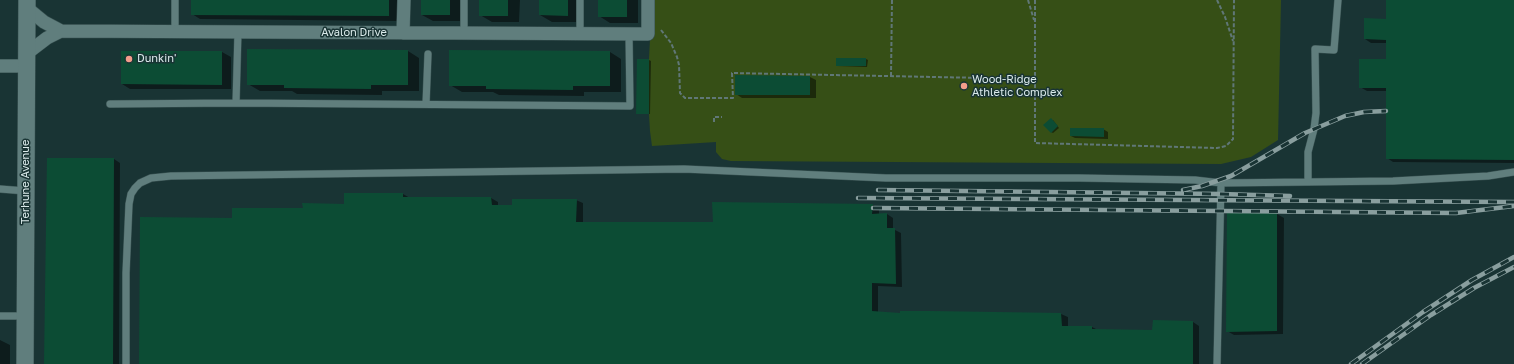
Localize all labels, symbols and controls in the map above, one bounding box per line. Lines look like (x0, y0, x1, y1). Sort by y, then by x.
street label: Avalon Drive (321, 26, 387, 40)
place label: Dunkin' (137, 52, 176, 66)
marker: Dunkin' (124, 54, 134, 64)
place label: Wood-Ridge Athletic Complex (972, 73, 1062, 99)
marker: Wood-Ridge Athletic Complex (959, 81, 969, 91)
street label: Terhune Avenue (19, 140, 33, 224)

